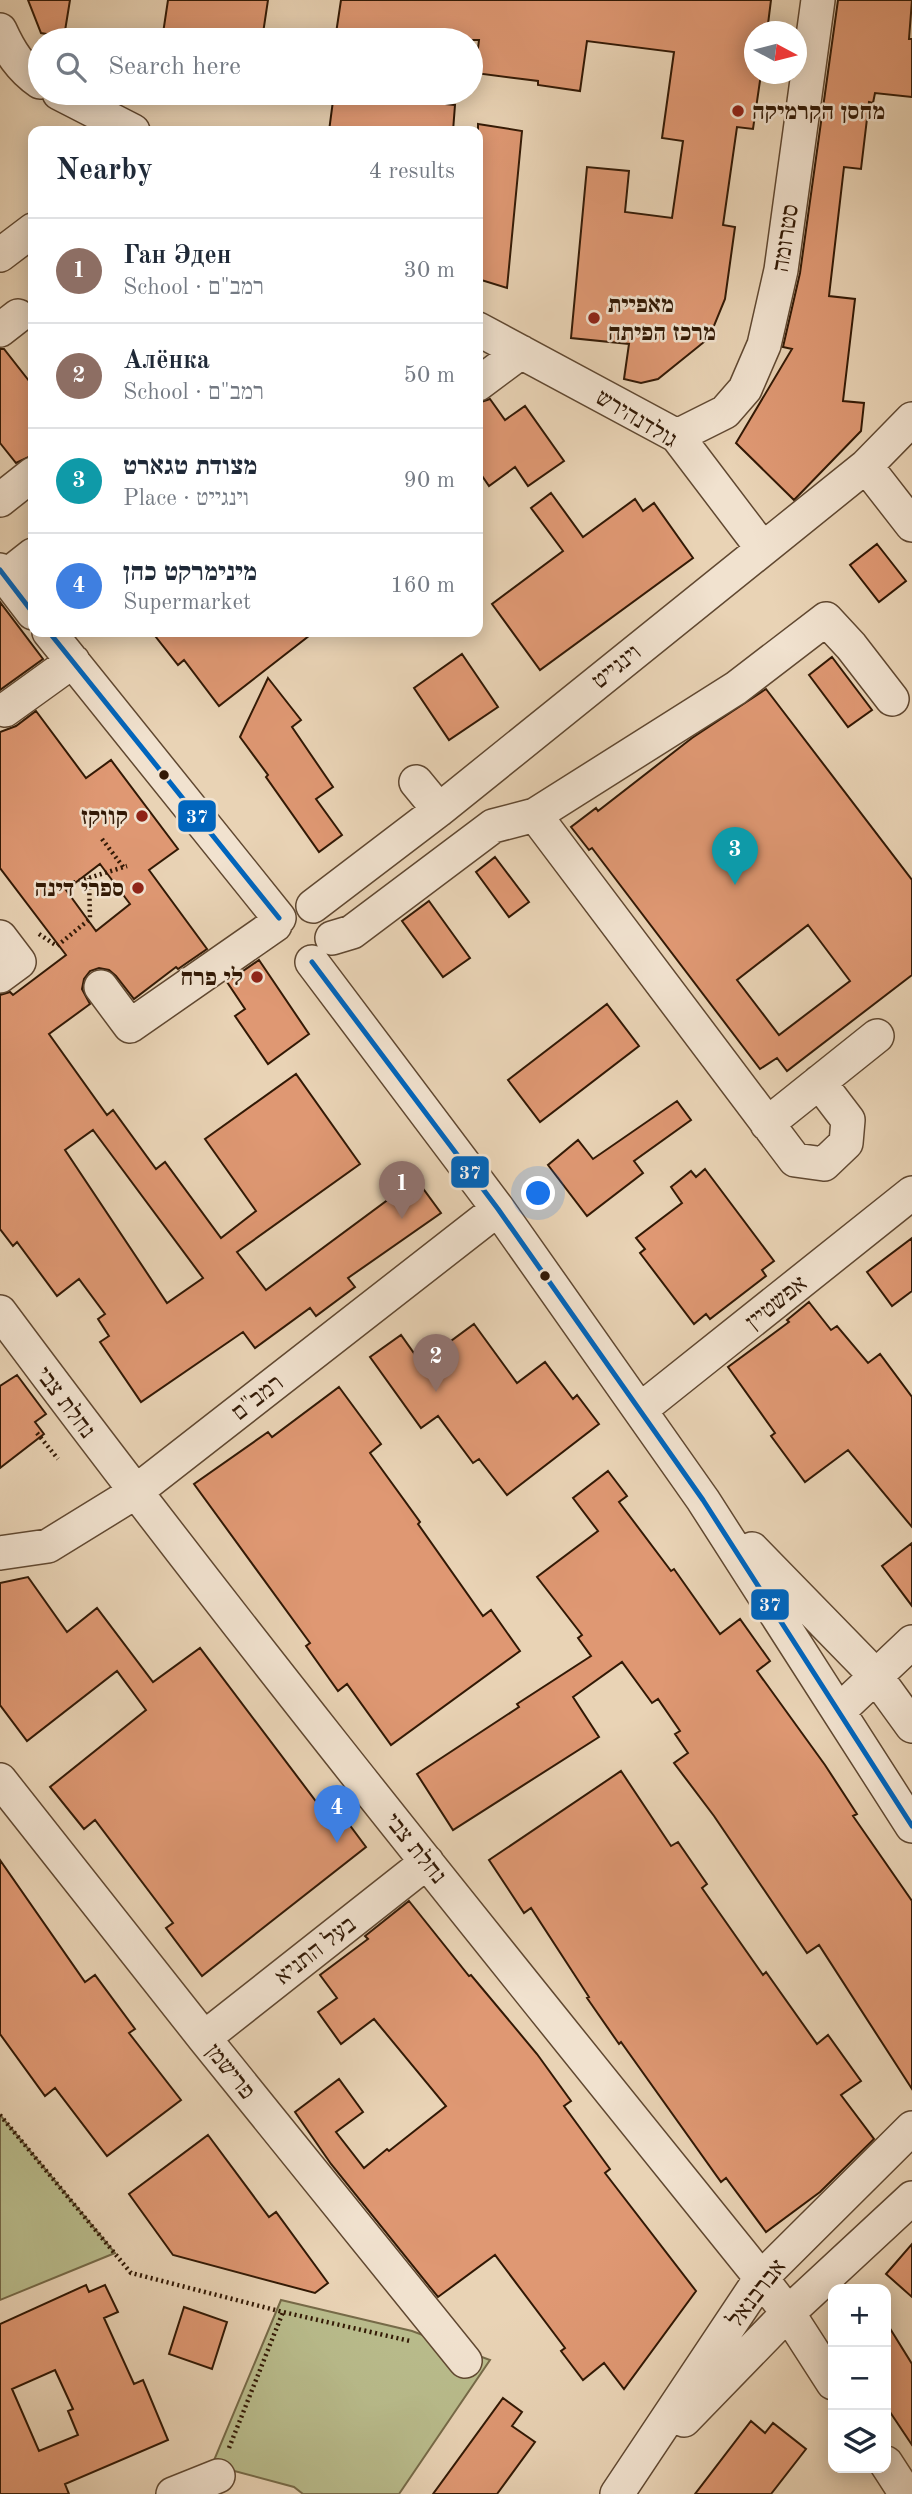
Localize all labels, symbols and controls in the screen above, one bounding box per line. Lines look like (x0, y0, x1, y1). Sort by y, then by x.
north arrow (744, 21, 807, 84)
search box (28, 28, 483, 105)
icon: search (52, 48, 90, 86)
text: Search here (108, 54, 241, 80)
place label: מחסן הקרמיקה (752, 101, 885, 125)
marker: מחסן הקרמיקה (730, 103, 746, 119)
text: Nearby (56, 156, 153, 186)
text: 4 results (369, 160, 455, 183)
street label: סטרומה (770, 203, 804, 274)
text: Ган Эден (123, 243, 231, 269)
text: 1 (72, 259, 86, 282)
text: 30 m (404, 259, 455, 282)
text: School · רמב"ם (123, 276, 264, 299)
place label: מאפיית מרכז הפיתה (608, 294, 716, 346)
marker: מאפיית מרכז הפיתה (586, 310, 602, 326)
text: Алёнка (123, 348, 210, 374)
text: 2 (72, 364, 86, 387)
text: 50 m (404, 364, 455, 387)
text: School · רמב"ם (123, 381, 264, 404)
street label: גולדנהירש (591, 384, 682, 453)
text: מצודת טגארט (123, 454, 257, 480)
text: 3 (72, 469, 86, 492)
text: 90 m (404, 469, 455, 492)
text: Place · וינגייט (123, 487, 249, 510)
text: מינימרקט כהן (123, 560, 257, 586)
text: 4 (72, 574, 86, 597)
text: 160 m (390, 574, 455, 597)
text: Supermarket (123, 591, 251, 614)
street label: וינגייט (588, 641, 646, 694)
unlabelled marker (157, 768, 171, 782)
line badge: 37 (177, 799, 217, 833)
place label: קווקז (81, 806, 128, 830)
marker: קווקז (134, 808, 150, 824)
text: 37 (186, 809, 208, 828)
pin: 3 (712, 827, 758, 885)
place label: ספרי דינה (34, 878, 124, 902)
marker: ספרי דינה (130, 880, 146, 896)
place label: לי פרח (180, 965, 243, 991)
marker: לי פרח (249, 969, 265, 985)
line badge: 37 (450, 1155, 490, 1189)
pin: 1 (379, 1161, 425, 1219)
text: 37 (459, 1165, 481, 1184)
your location (521, 1176, 555, 1210)
unlabelled marker (538, 1269, 552, 1283)
street label: אפשטיין (742, 1272, 812, 1335)
pin: 2 (413, 1334, 459, 1392)
street label: נחלת צבי (30, 1362, 100, 1443)
street label: רמב"ם (228, 1371, 289, 1426)
line badge: 37 (750, 1588, 790, 1621)
text: 37 (759, 1597, 781, 1616)
pin: 4 (314, 1785, 360, 1843)
street label: נחלת צבי (379, 1808, 451, 1889)
street label: בעל התניא (270, 1911, 361, 1990)
street label: פרישמן (200, 2040, 259, 2104)
street label: אברבנאל (722, 2254, 792, 2333)
map controls (828, 2284, 891, 2473)
button: + (828, 2284, 891, 2347)
button: − (828, 2347, 891, 2410)
button: layers (828, 2410, 891, 2473)

